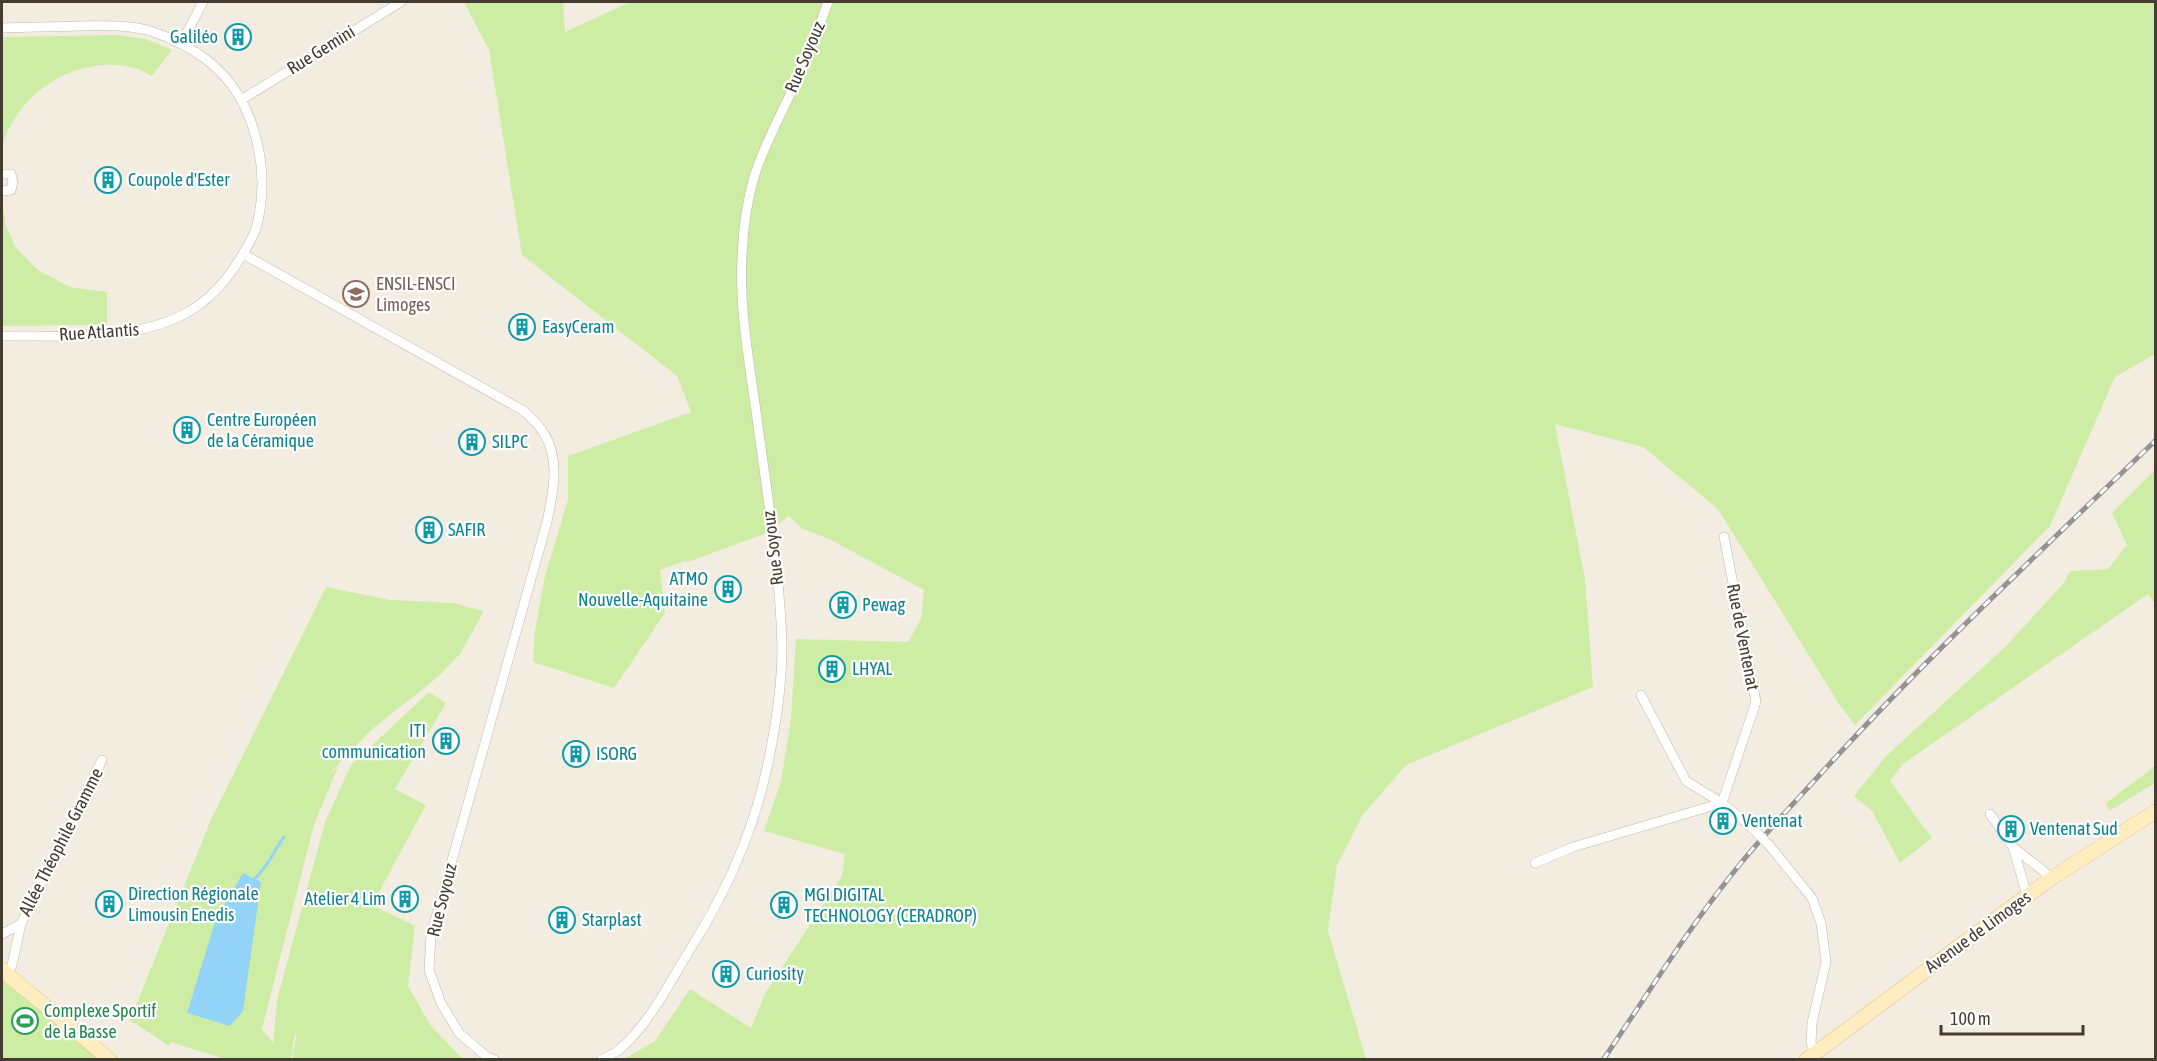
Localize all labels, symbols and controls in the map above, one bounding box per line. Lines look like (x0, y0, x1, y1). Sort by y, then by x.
street label: Rue Soyouz (780, 18, 829, 95)
street label: Rue Gemini (283, 21, 359, 79)
building icon: Galiléo (223, 22, 253, 52)
place label: Galiléo (170, 26, 218, 47)
building icon: Coupole d'Ester (93, 165, 123, 195)
place label: Coupole d'Ester (128, 169, 230, 190)
place label: ENSIL-ENSCI Limoges (376, 273, 456, 315)
school or university icon: ENSIL-ENSCI Limoges (341, 279, 371, 309)
building icon: EasyCeram (507, 312, 537, 342)
place label: EasyCeram (542, 316, 614, 337)
street label: Rue Atlantis (58, 318, 140, 345)
place label: Centre Européen de la Céramique (207, 409, 317, 451)
building icon: Centre Européen de la Céramique (172, 415, 202, 445)
building icon: SILPC (457, 427, 487, 457)
place label: SILPC (492, 431, 528, 452)
street label: Rue Soyouz (757, 509, 787, 587)
building icon: SAFIR (414, 515, 444, 545)
place label: SAFIR (448, 519, 485, 540)
place label: ATMO Nouvelle-Aquitaine (578, 568, 708, 610)
building icon: ATMO Nouvelle-Aquitaine (713, 574, 743, 604)
street label: Rue de Ventenat (1723, 582, 1764, 692)
building icon: Pewag (828, 590, 858, 620)
place label: Pewag (862, 594, 906, 615)
building icon: LHYAL (817, 654, 847, 684)
place label: LHYAL (852, 658, 892, 679)
place label: ITI communication (322, 720, 426, 762)
building icon: ITI communication (431, 726, 461, 756)
building icon: ISORG (561, 739, 591, 769)
place label: ISORG (596, 743, 637, 764)
street label: Allée Théophile Gramme (14, 764, 107, 919)
building icon: Ventenat (1708, 806, 1738, 836)
place label: Ventenat (1742, 810, 1803, 831)
building icon: Ventenat Sud (1996, 814, 2026, 844)
place label: Ventenat Sud (2030, 818, 2118, 839)
street label: Rue Soyouz (422, 860, 461, 939)
place label: Direction Régionale Limousin Enedis (128, 883, 259, 925)
building icon: Atelier 4 Lim (390, 884, 420, 914)
place label: MGI DIGITAL TECHNOLOGY (CERADROP) (804, 884, 977, 926)
street label: Avenue de Limoges (1921, 886, 2035, 977)
place label: Atelier 4 Lim (304, 888, 386, 909)
building icon: Direction Régionale Limousin Enedis (94, 889, 124, 919)
building icon: MGI DIGITAL TECHNOLOGY (CERADROP) (769, 890, 799, 920)
building icon: Starplast (547, 905, 577, 935)
place label: Starplast (582, 909, 642, 930)
building icon: Curiosity (711, 959, 741, 989)
place label: Curiosity (746, 963, 804, 984)
scale bar (1941, 998, 2084, 1036)
place label: Complexe Sportif de la Basse (44, 1000, 156, 1042)
sports icon: Complexe Sportif de la Basse (10, 1006, 40, 1036)
text: 100 m (1950, 1008, 1991, 1029)

